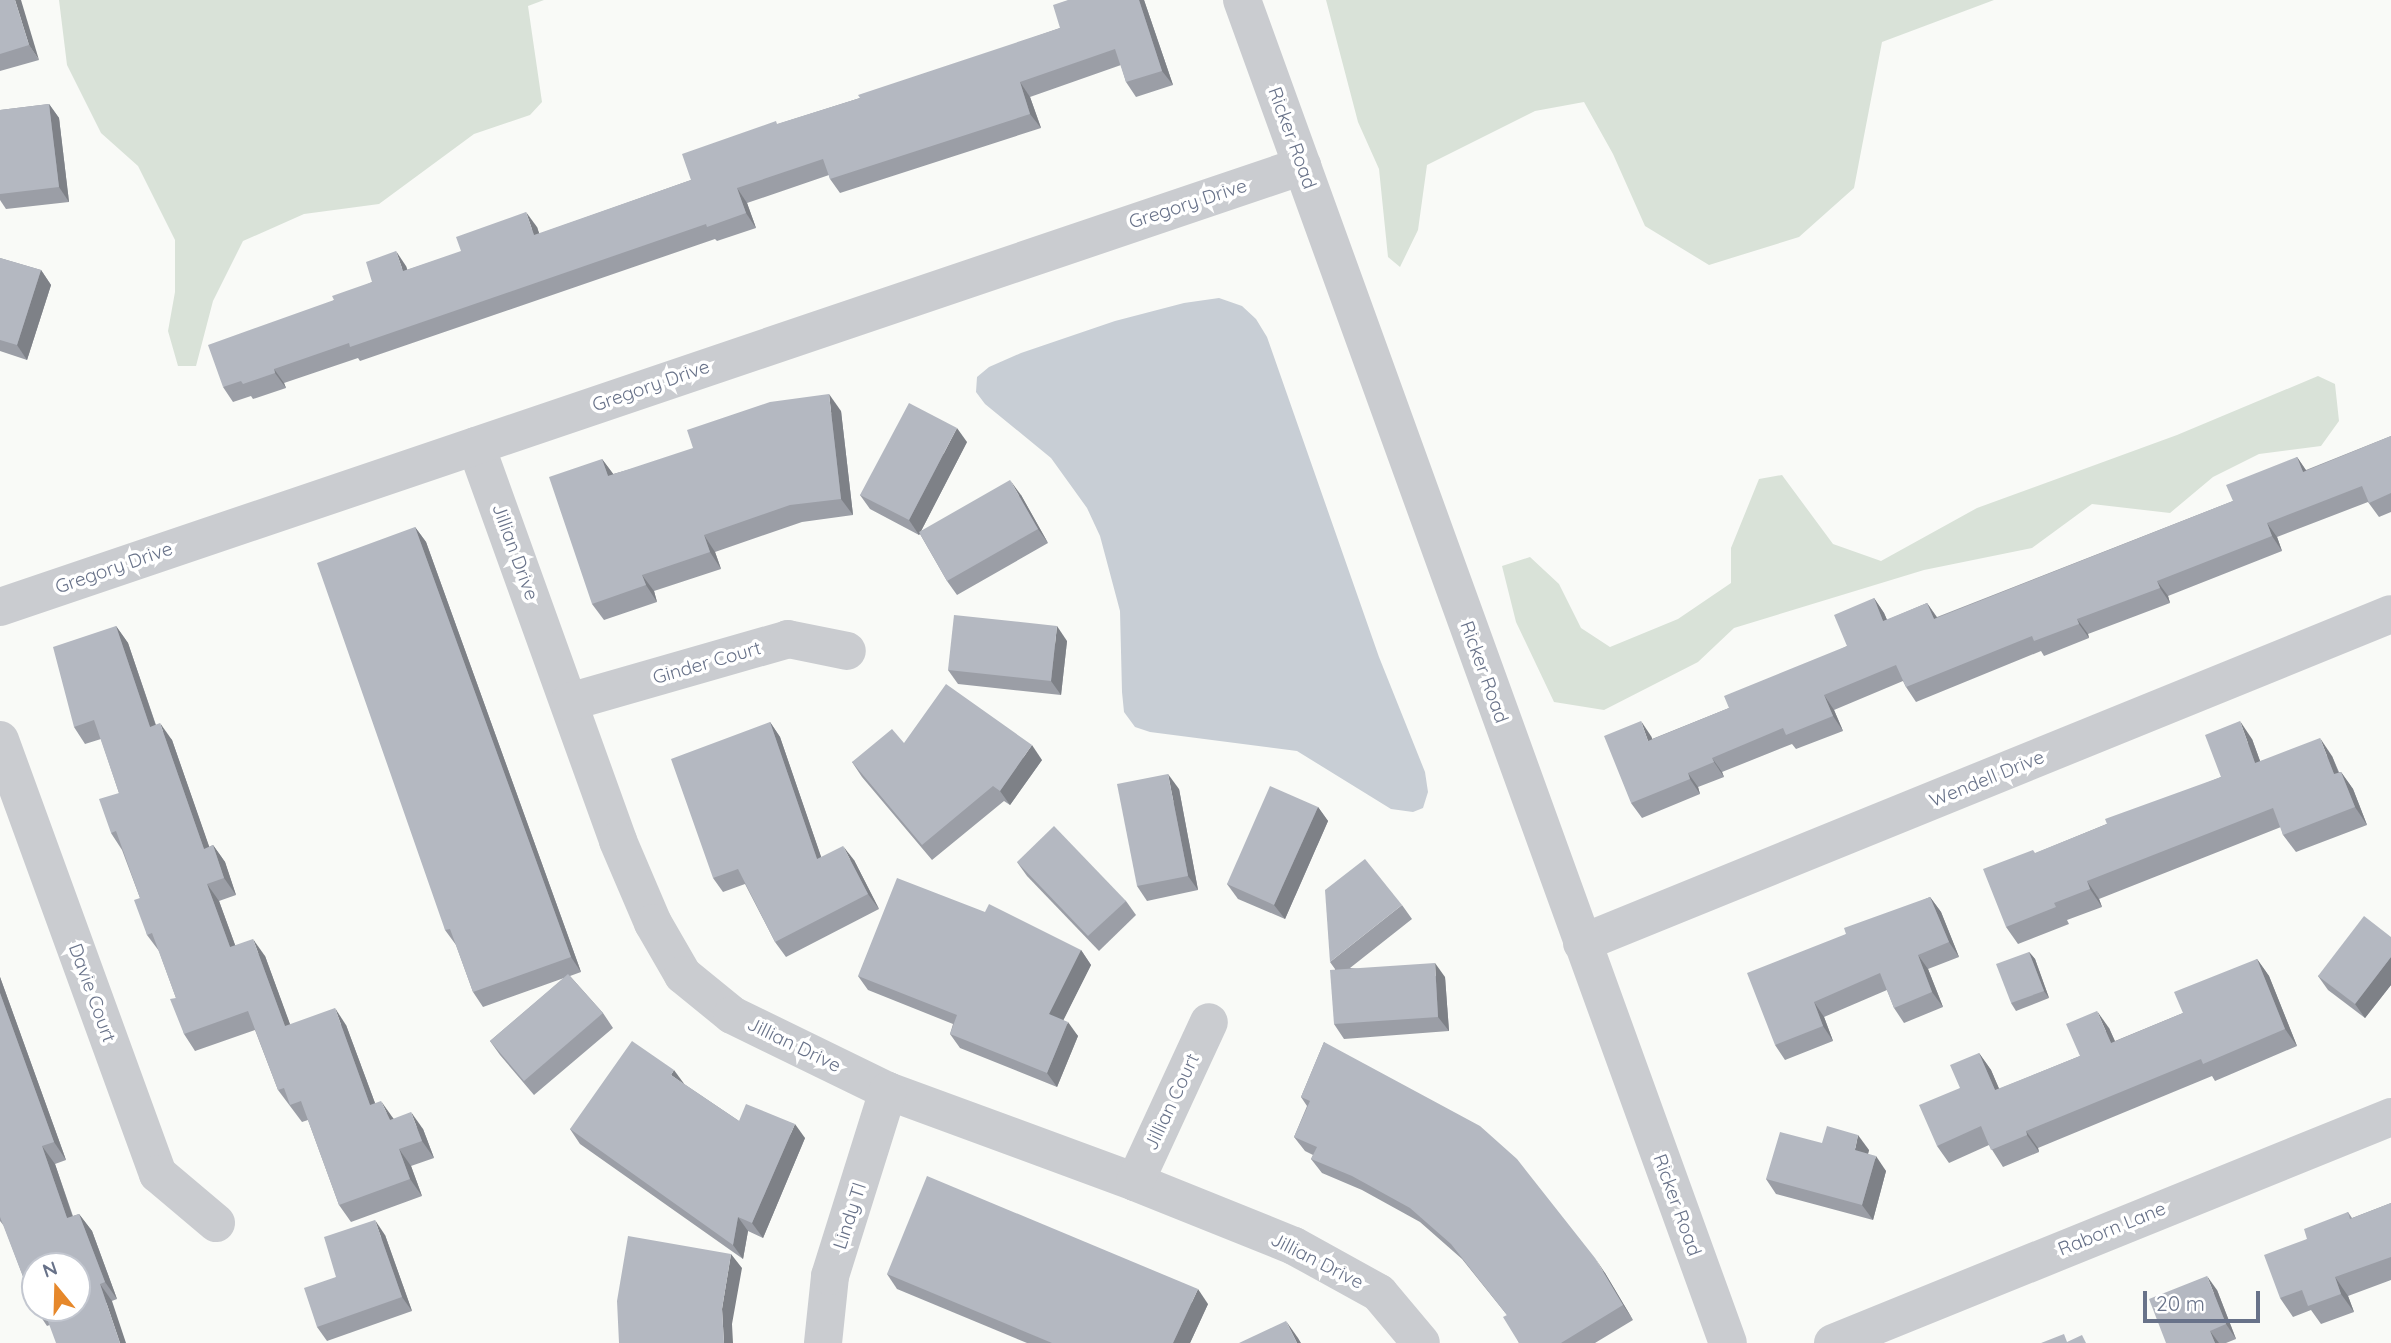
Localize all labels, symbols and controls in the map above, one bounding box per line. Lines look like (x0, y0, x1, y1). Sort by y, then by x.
street label: Ricker Road (1263, 84, 1321, 192)
street label: Gregory Drive (1126, 174, 1250, 234)
street label: Gregory Drive (589, 355, 713, 417)
street label: Jillian Drive (487, 501, 543, 603)
street label: Gregory Drive (52, 537, 176, 599)
street label: Ricker Road (1455, 618, 1513, 726)
street label: Ginder Court (650, 637, 764, 689)
street label: Wendell Drive (1926, 746, 2048, 812)
street label: Davie Court (64, 941, 120, 1045)
street label: Jillian Drive (744, 1013, 844, 1077)
street label: Jillian Court (1140, 1050, 1204, 1154)
street label: Ricker Road (1648, 1151, 1706, 1259)
street label: Lindy Tl (829, 1180, 871, 1252)
street label: Raborn Lane (2055, 1197, 2169, 1261)
street label: Jillian Drive (1267, 1228, 1367, 1294)
north arrow (21, 1252, 91, 1322)
text: N (39, 1255, 60, 1283)
scale bar (2146, 1276, 2263, 1320)
text: 20 m (2156, 1290, 2205, 1316)

